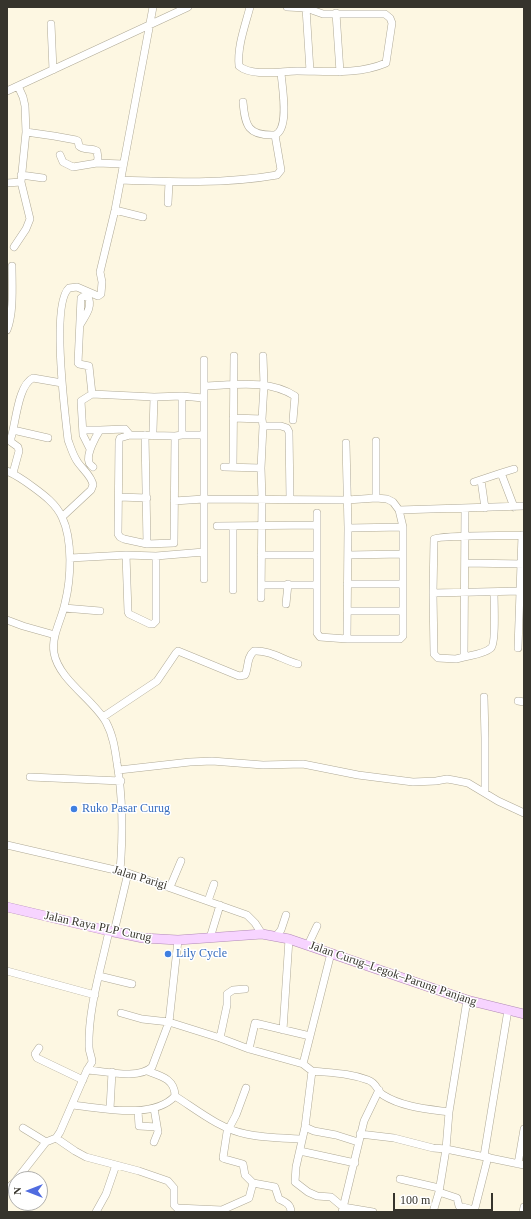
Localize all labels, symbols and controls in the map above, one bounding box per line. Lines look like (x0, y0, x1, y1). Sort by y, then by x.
place label: Ruko Pasar Curug (82, 802, 170, 816)
marker: Ruko Pasar Curug (69, 804, 79, 814)
street label: Jalan Parigi (111, 863, 169, 893)
street label: Jalan Raya PLP Curug (43, 909, 153, 945)
street label: Jalan Curug–Legok–Parung Panjang (307, 939, 479, 1009)
place label: Lily Cycle (176, 947, 227, 961)
marker: Lily Cycle (163, 949, 173, 959)
north arrow (8, 1171, 48, 1211)
scale bar (395, 1185, 495, 1211)
text: N (11, 1187, 23, 1195)
text: 100 m (400, 1193, 430, 1207)

